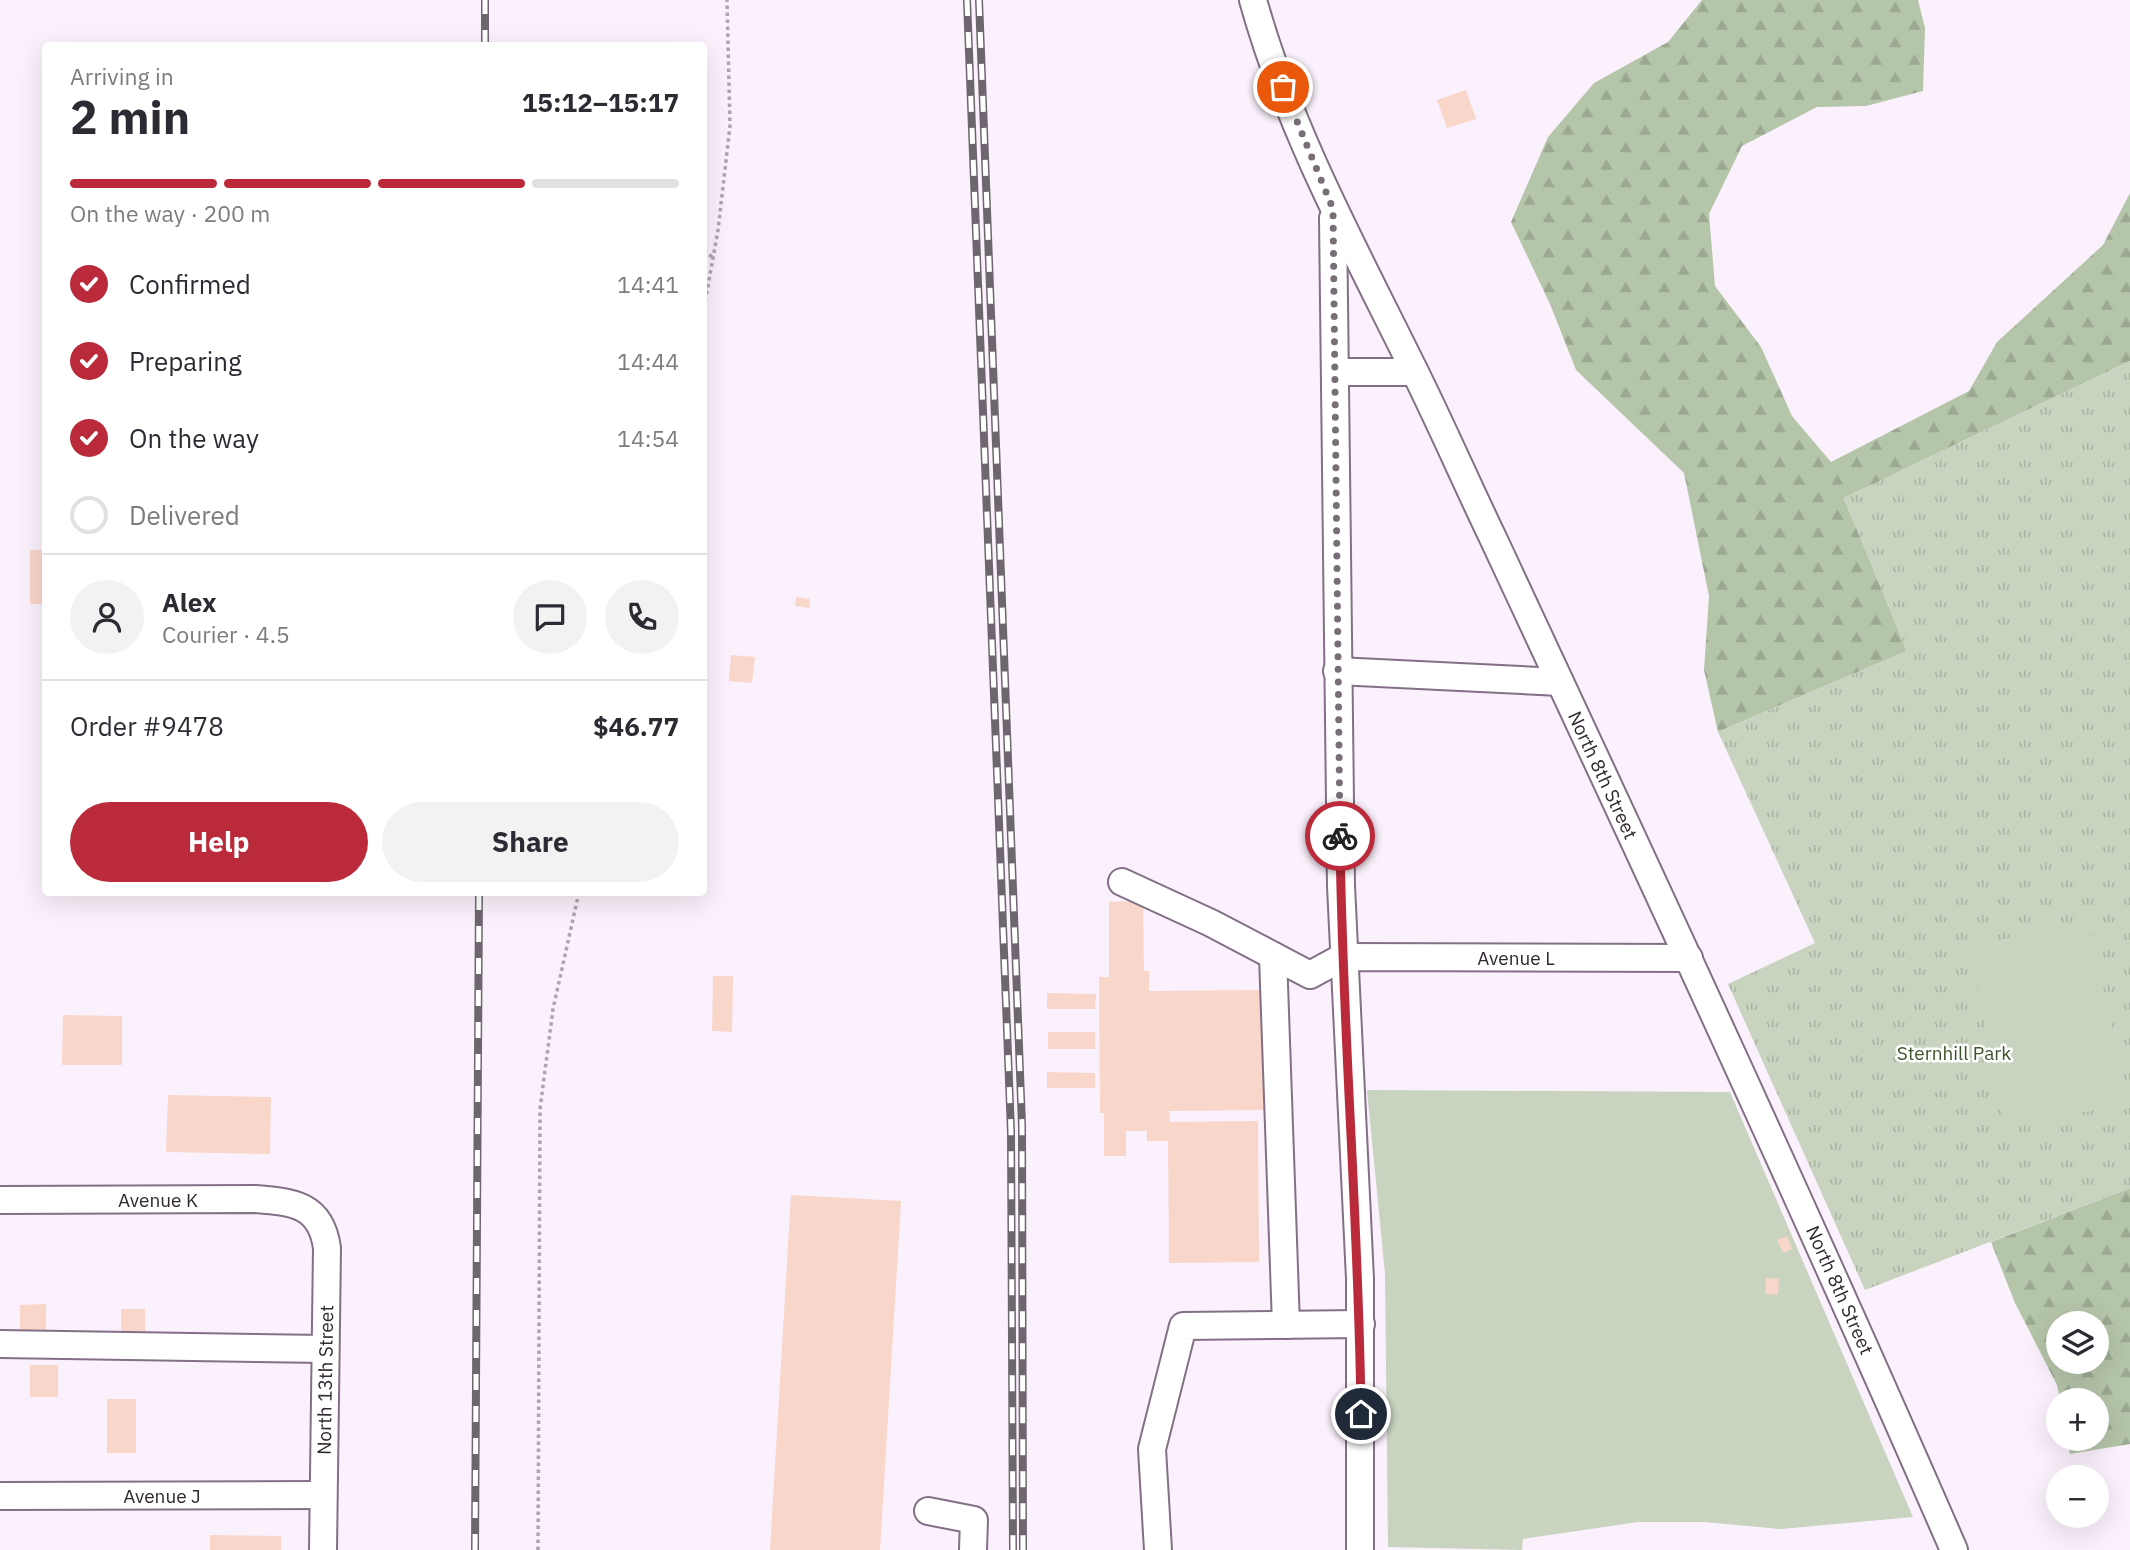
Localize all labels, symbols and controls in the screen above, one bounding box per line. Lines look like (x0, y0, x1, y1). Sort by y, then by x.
pin (1253, 57, 1313, 117)
text: Arriving in (70, 61, 174, 91)
icon: bag (1264, 68, 1302, 106)
text: 15:12–15:17 (522, 85, 679, 119)
text: 2 min (70, 87, 190, 147)
text: On the way · 200 m (70, 198, 270, 228)
icon: check (70, 265, 108, 303)
text: Confirmed (129, 267, 251, 301)
text: 14:41 (617, 269, 679, 299)
icon: check (70, 342, 108, 380)
text: Preparing (129, 344, 242, 378)
text: 14:44 (617, 346, 679, 376)
icon: check (70, 419, 108, 457)
text: On the way (129, 421, 259, 455)
text: 14:54 (617, 423, 679, 453)
text: Delivered (129, 498, 240, 532)
button: person (70, 580, 144, 654)
button: chat (513, 580, 587, 654)
button: phone (605, 580, 679, 654)
text: Alex (162, 585, 216, 619)
text: Courier · 4.5 (162, 619, 290, 649)
street label: North 8th Street (1563, 707, 1643, 843)
text: Order #9478 (70, 709, 224, 743)
text: $46.77 (593, 709, 679, 743)
courier (1305, 801, 1375, 871)
button: Help (70, 802, 368, 882)
button: Share (382, 802, 679, 882)
icon: bike (1321, 817, 1359, 855)
street label: Avenue L (1477, 946, 1555, 970)
park label: Sternhill Park (1897, 1041, 2011, 1065)
street label: Avenue K (118, 1188, 198, 1212)
street label: North 8th Street (1801, 1222, 1879, 1358)
street label: North 13th Street (312, 1305, 338, 1455)
map controls (2046, 1311, 2109, 1528)
button: layers (2046, 1311, 2109, 1374)
pin (1331, 1384, 1391, 1444)
button: + (2046, 1388, 2109, 1451)
icon: home (1342, 1395, 1380, 1433)
button: − (2046, 1465, 2109, 1528)
street label: Avenue J (123, 1484, 201, 1508)

